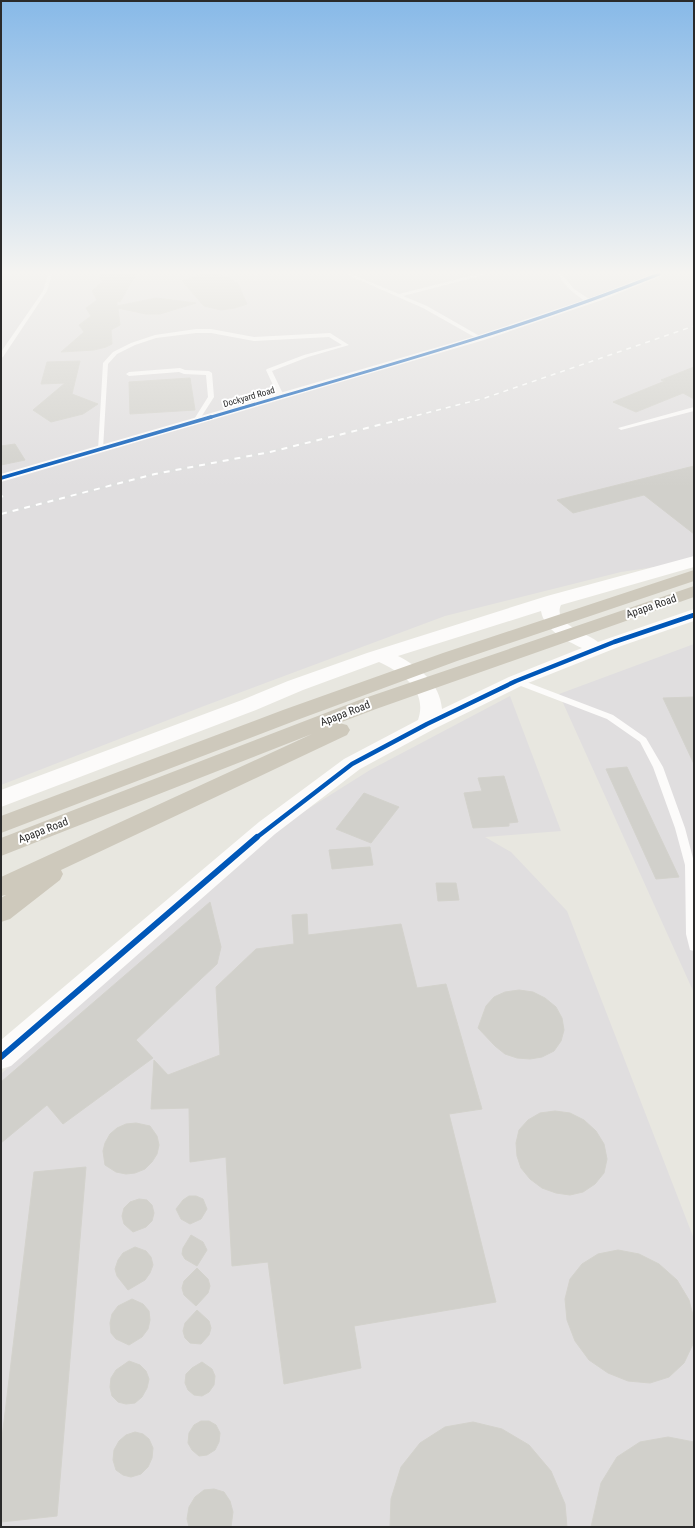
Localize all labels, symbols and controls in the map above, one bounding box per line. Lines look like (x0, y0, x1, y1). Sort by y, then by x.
street label: Dockyard Road (222, 385, 276, 409)
street label: Apapa Road (624, 592, 678, 621)
street label: Apapa Road (318, 698, 372, 729)
street label: Apapa Road (16, 815, 70, 846)

